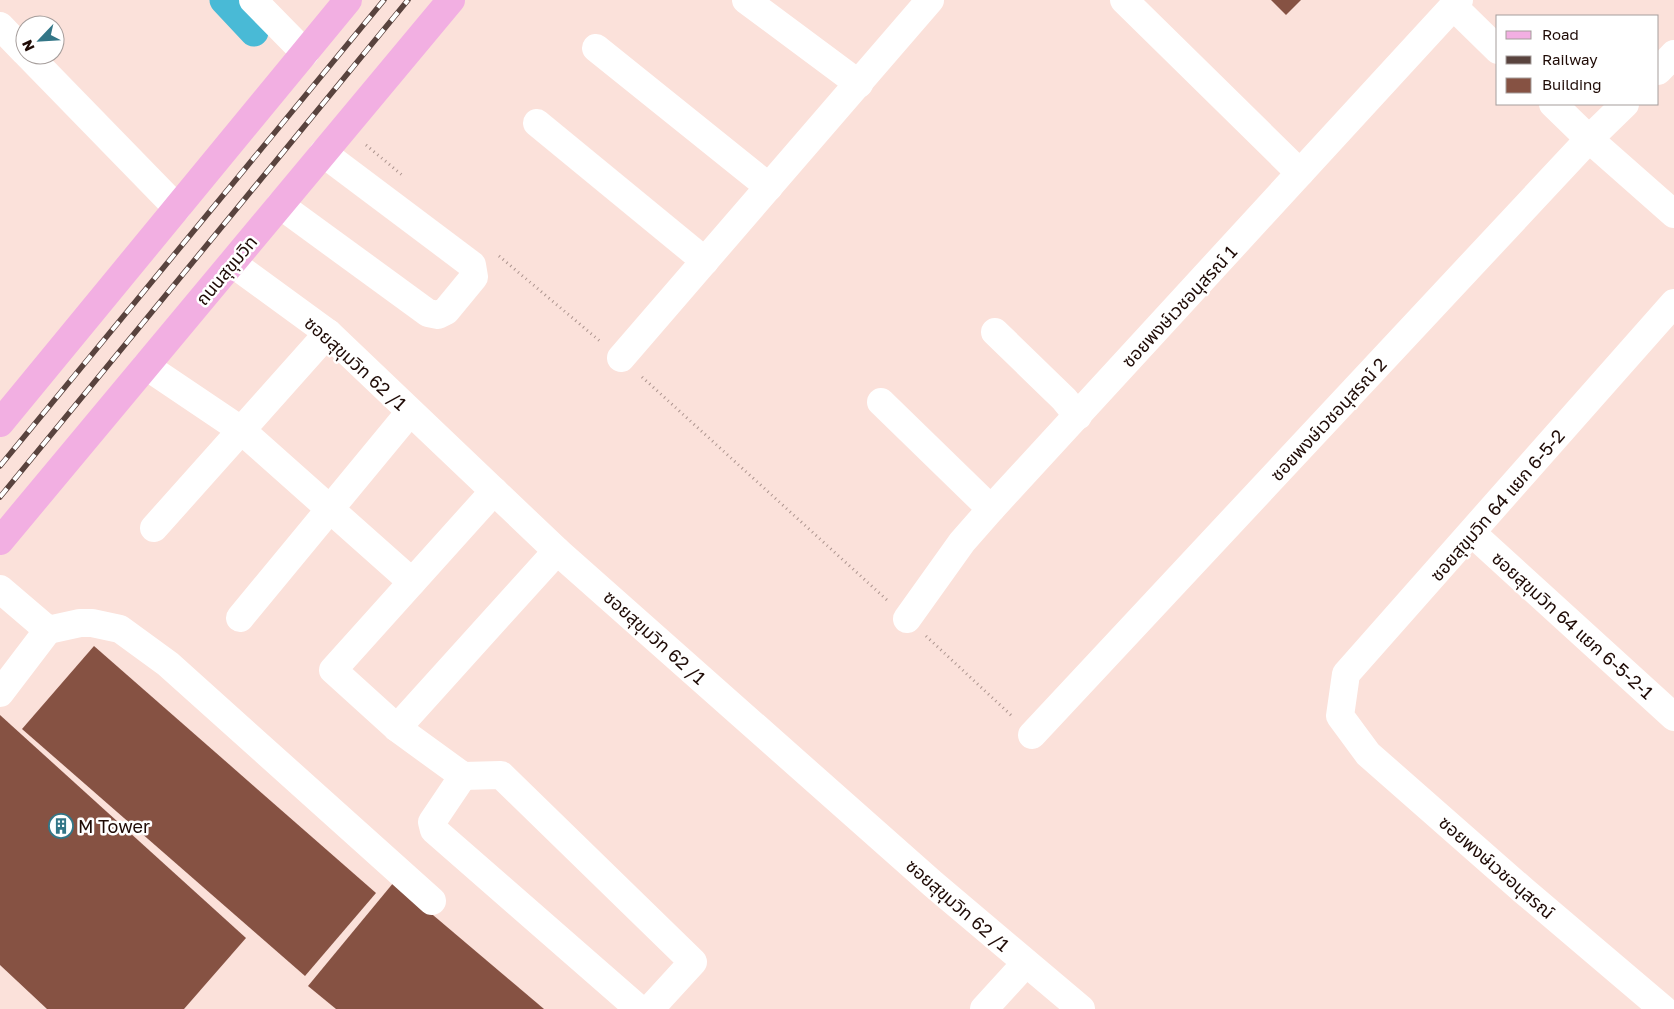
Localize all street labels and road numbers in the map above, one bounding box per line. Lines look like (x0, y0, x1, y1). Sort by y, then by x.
street label: ถนนสุขุมวิท (191, 231, 262, 310)
street label: ซอยพงษ์เวชอนุสรณ์ 1 (1117, 240, 1242, 372)
street label: ซอยสุขุมวิท 62 /1 (300, 311, 412, 416)
street label: ซอยพงษ์เวชอนุสรณ์ 2 (1265, 353, 1391, 486)
street label: ซอยสุขุมวิท 64 แยก 6-5-2 (1425, 425, 1570, 586)
street label: ซอยสุขุมวิท 64 แยก 6-5-2-1 (1487, 547, 1658, 704)
street label: ซอยสุขุมวิท 62 /1 (599, 585, 711, 690)
street label: ซอยพงษ์เวชอนุสรณ์ (1434, 811, 1559, 924)
street label: ซอยสุขุมวิท 62 /1 (901, 854, 1014, 957)

